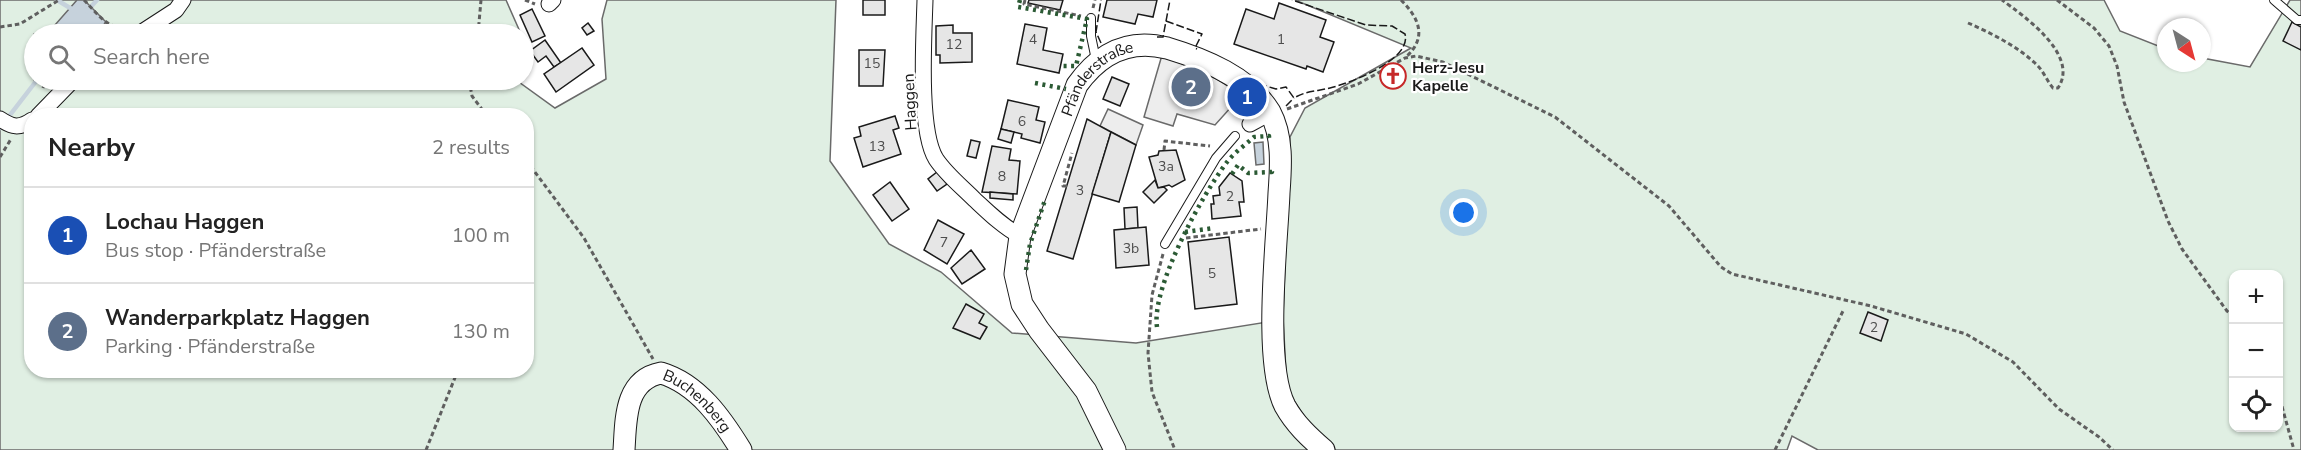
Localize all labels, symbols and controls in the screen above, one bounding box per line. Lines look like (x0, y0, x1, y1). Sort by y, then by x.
north arrow (2157, 18, 2211, 72)
search box (24, 24, 534, 90)
house number: 4 (1029, 30, 1037, 49)
house number: 1 (1277, 30, 1285, 49)
house number: 12 (946, 35, 962, 54)
street label: Pfänderstraße (1056, 36, 1135, 120)
icon: search (45, 41, 78, 74)
text: Search here (93, 42, 210, 72)
house number: 15 (864, 54, 880, 73)
place label: Herz-Jesu Kapelle (1412, 57, 1484, 97)
church icon: Herz-Jesu Kapelle (1378, 61, 1408, 91)
pin: 2 (1172, 64, 1210, 110)
street label: Haggen (898, 73, 922, 131)
pin: 1 (1228, 74, 1266, 120)
house number: 6 (1018, 112, 1026, 131)
text: Nearby (48, 130, 135, 165)
text: 2 results (432, 134, 510, 161)
house number: 13 (869, 137, 885, 156)
house number: 3a (1158, 157, 1174, 176)
house number: 8 (998, 167, 1006, 186)
house number: 3 (1076, 181, 1084, 200)
house number: 2 (1226, 187, 1234, 206)
your location (1449, 198, 1478, 227)
text: Lochau Haggen (105, 207, 264, 237)
text: 1 (62, 222, 74, 249)
text: 100 m (452, 222, 510, 249)
house number: 7 (940, 233, 948, 252)
text: Bus stop · Pfänderstraße (105, 237, 326, 264)
house number: 3b (1123, 239, 1139, 258)
house number: 5 (1208, 264, 1216, 283)
map controls (2229, 270, 2283, 432)
button: + (2229, 270, 2283, 324)
text: Wanderparkplatz Haggen (105, 303, 370, 333)
text: 2 (62, 318, 74, 345)
text: 130 m (452, 318, 510, 345)
house number: 2 (1870, 318, 1878, 337)
button: − (2229, 324, 2283, 378)
text: Parking · Pfänderstraße (105, 333, 315, 360)
street label: Buchenberg (660, 365, 736, 437)
button: locate (2229, 378, 2283, 432)

